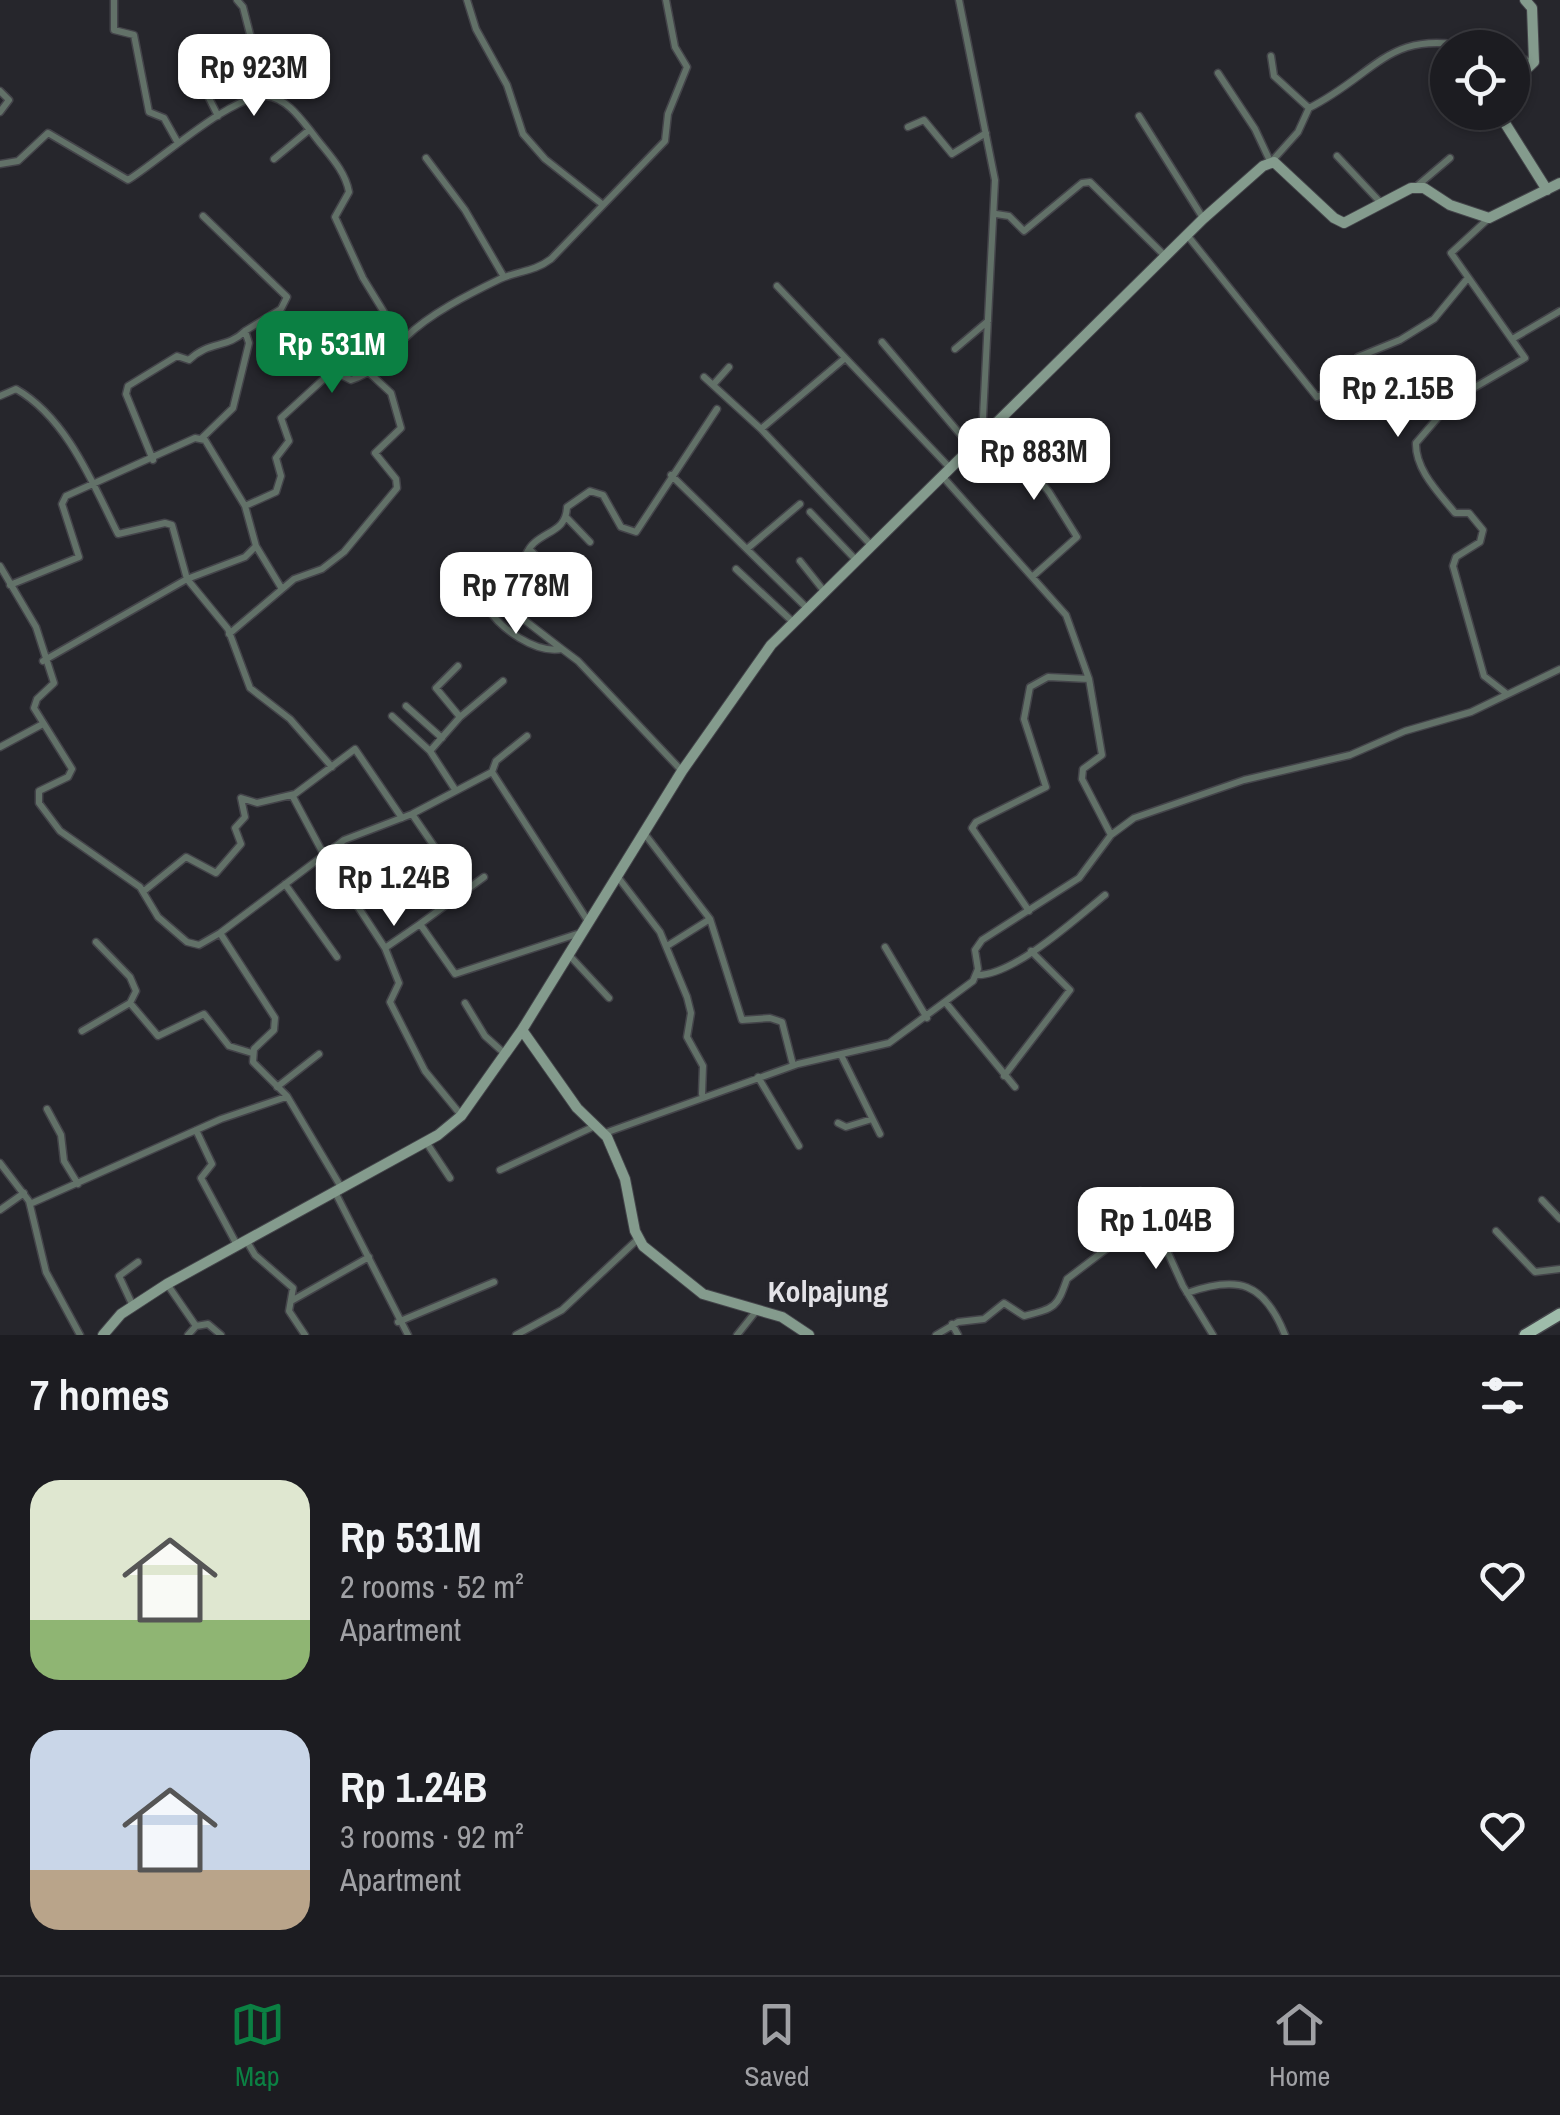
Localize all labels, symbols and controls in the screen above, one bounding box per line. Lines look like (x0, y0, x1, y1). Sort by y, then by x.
map controls (1430, 30, 1530, 130)
button: locate (1430, 30, 1530, 130)
pin: Rp 923M (162, 34, 346, 119)
text: Rp 923M (200, 45, 308, 88)
pin: Rp 531M (240, 311, 424, 396)
text: Rp 531M (278, 322, 386, 365)
pin: Rp 2.15B (1295, 355, 1501, 440)
text: Rp 2.15B (1342, 366, 1454, 409)
pin: Rp 883M (942, 418, 1126, 503)
text: Rp 883M (980, 429, 1088, 472)
pin: Rp 778M (424, 552, 608, 637)
text: Rp 778M (462, 563, 570, 606)
pin: Rp 1.24B (291, 844, 497, 929)
text: Rp 1.24B (338, 855, 450, 898)
pin: Rp 1.04B (1053, 1187, 1259, 1272)
text: Rp 1.04B (1100, 1198, 1212, 1241)
district label: Kolpajung (768, 1271, 888, 1311)
text: 7 homes (30, 1367, 170, 1423)
icon: filters (1475, 1368, 1530, 1423)
text: Rp 531M (340, 1509, 482, 1565)
icon: home (110, 1520, 230, 1640)
icon: heart (1475, 1553, 1530, 1608)
text: 2 rooms · 52 m² (340, 1565, 524, 1608)
text: Apartment (340, 1608, 461, 1651)
text: Rp 1.24B (340, 1759, 487, 1815)
icon: home (110, 1770, 230, 1890)
icon: heart (1475, 1803, 1530, 1858)
text: 3 rooms · 92 m² (340, 1815, 524, 1858)
text: Apartment (340, 1858, 461, 1901)
tab: Map (230, 1997, 285, 2095)
tab: Saved (744, 1997, 809, 2095)
tab: Home (1269, 1997, 1330, 2095)

